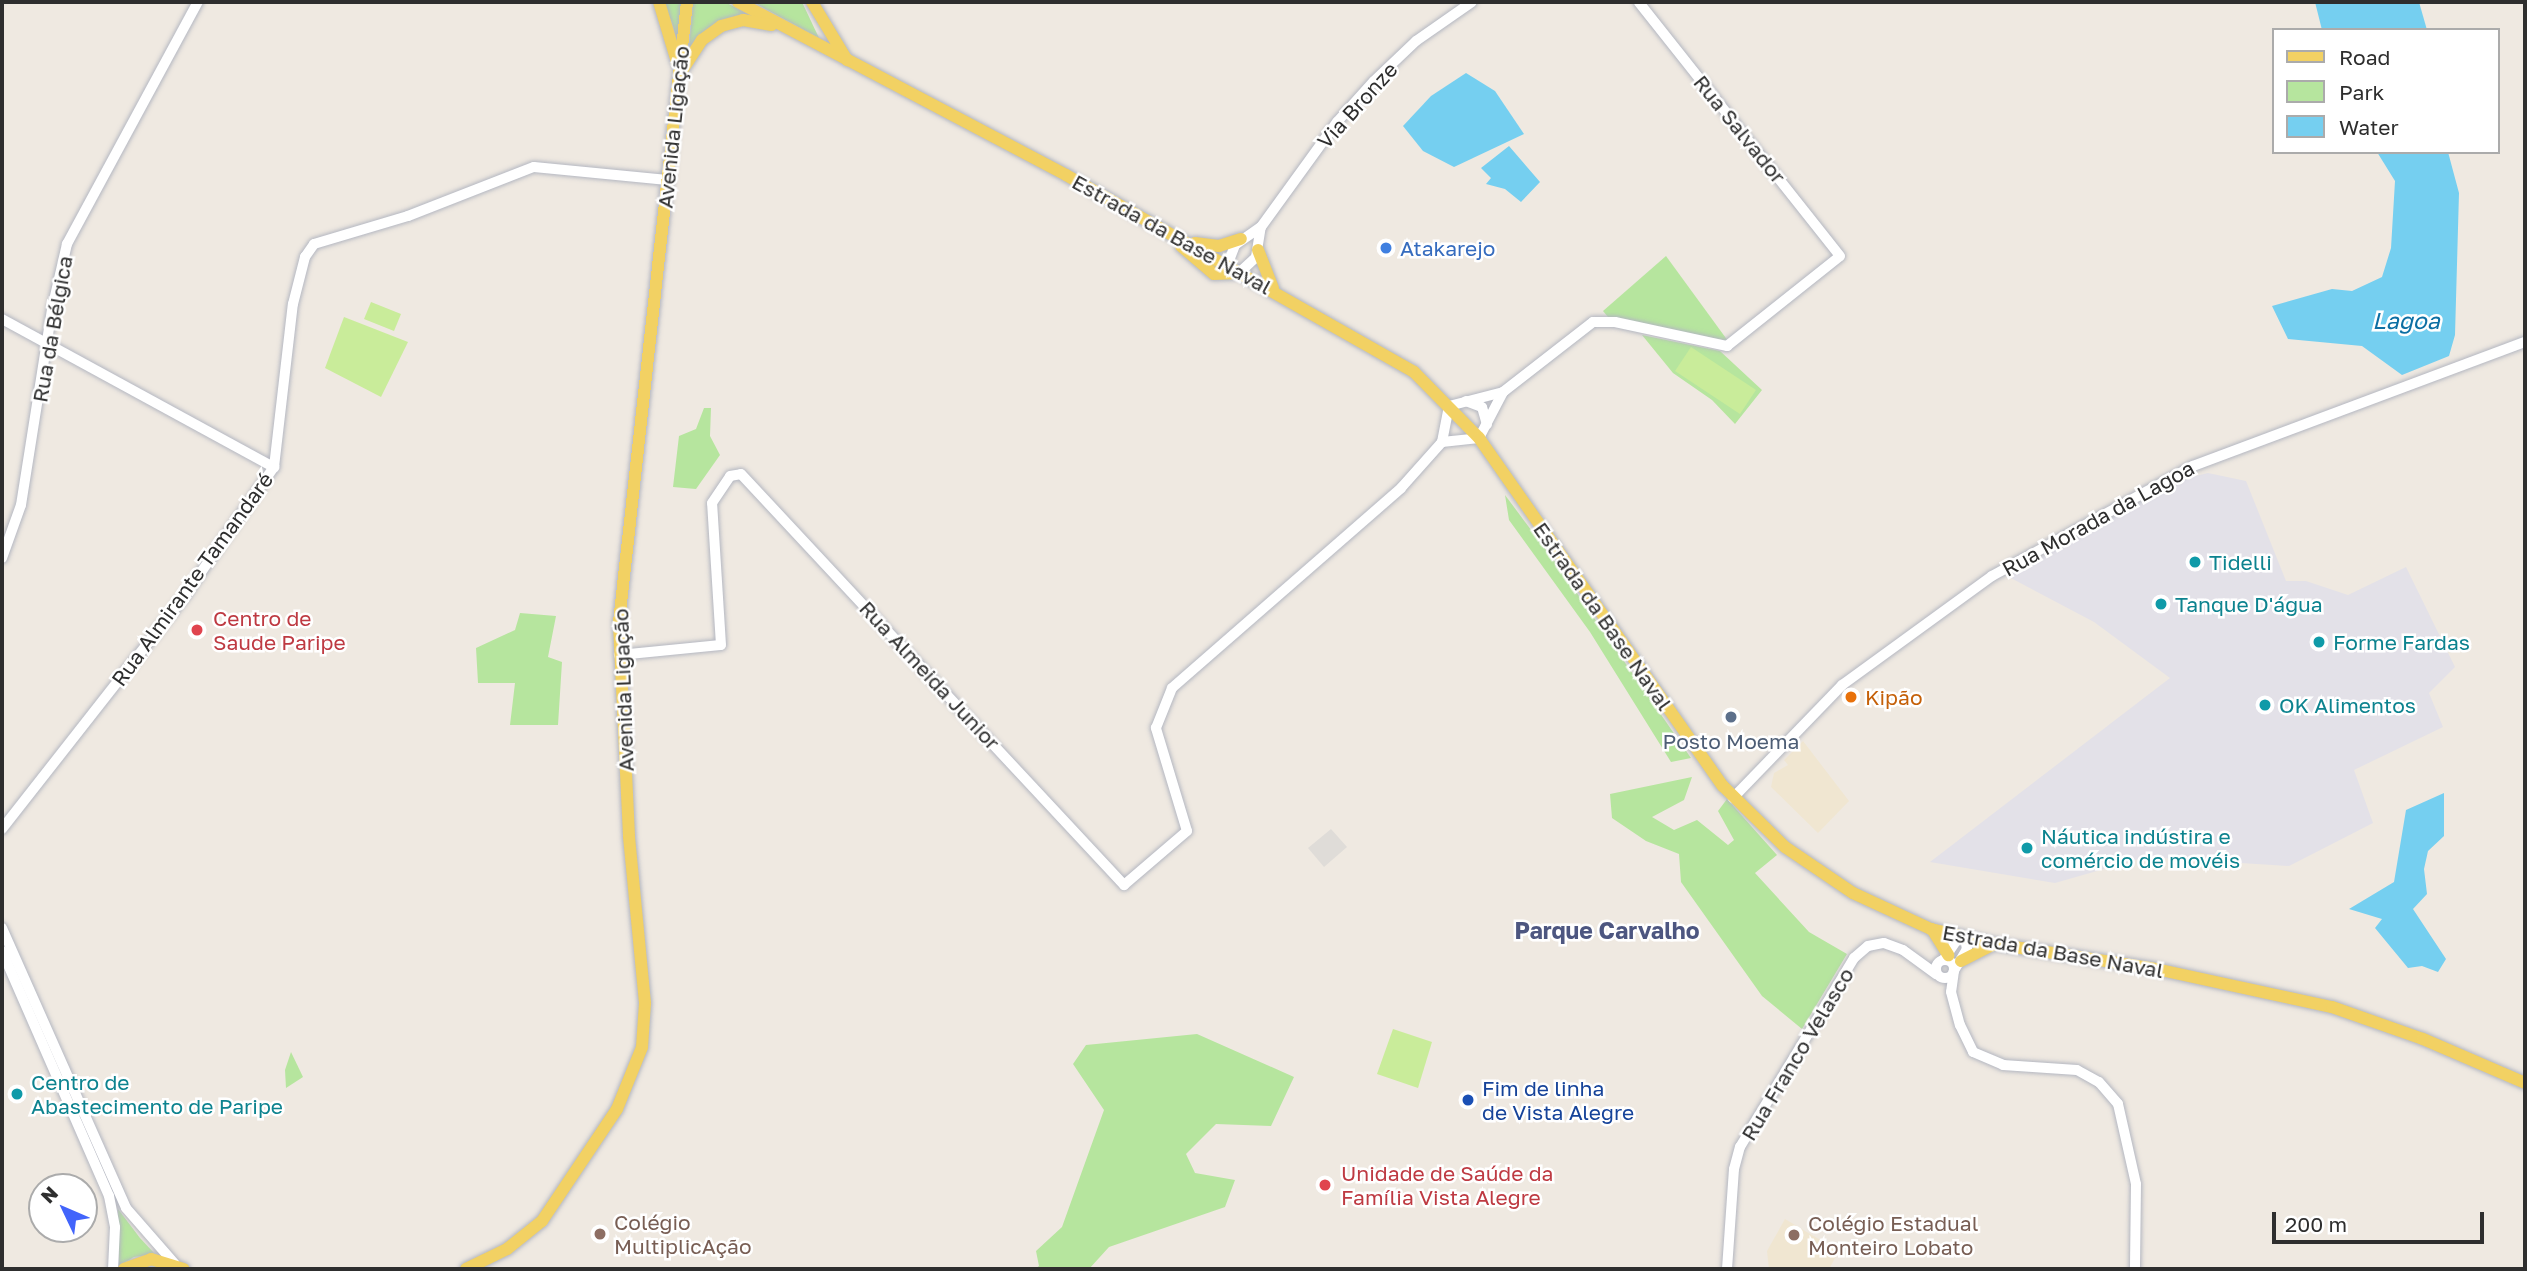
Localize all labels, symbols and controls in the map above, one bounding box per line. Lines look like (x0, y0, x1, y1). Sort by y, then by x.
legend (2272, 28, 2499, 154)
text: Road (2339, 44, 2390, 70)
street label: Avenida Ligação (652, 45, 694, 209)
street label: Via Bronze (1312, 57, 1402, 153)
street label: Rua Salvador (1689, 70, 1791, 188)
text: Park (2339, 79, 2384, 105)
text: Water (2339, 114, 2399, 140)
street label: Estrada da Base Naval (1068, 169, 1276, 299)
place label: Atakarejo (1400, 235, 1495, 261)
marker: Atakarejo (1378, 240, 1394, 256)
street label: Rua da Bélgica (27, 254, 77, 404)
water label: Lagoa (2372, 306, 2440, 334)
street label: Rua Morada da Lagoa (1998, 455, 2198, 581)
street label: Rua Almirante Tamandaré (106, 467, 278, 691)
street label: Estrada da Base Naval (1528, 517, 1678, 715)
place label: Tidelli (2209, 549, 2272, 575)
marker: Tidelli (2187, 554, 2203, 570)
place label: Tanque D'água (2175, 591, 2323, 617)
street label: Rua Almeida Junior (855, 595, 1005, 755)
marker: Tanque D'água (2153, 596, 2169, 612)
place label: Centro de Saude Paripe (213, 605, 346, 655)
street label: Avenida Ligação (608, 608, 638, 772)
marker: Centro de Saude Paripe (187, 620, 207, 640)
place label: Forme Fardas (2333, 629, 2470, 655)
marker: Forme Fardas (2311, 634, 2327, 650)
place label: Kipão (1865, 684, 1922, 710)
marker: Kipão (1843, 689, 1859, 705)
place label: OK Alimentos (2279, 692, 2416, 718)
marker: OK Alimentos (2257, 697, 2273, 713)
marker: Posto Moema (1723, 709, 1739, 725)
place label: Posto Moema (1663, 728, 1799, 754)
place label: Náutica indústira e comércio de movéis (2041, 823, 2240, 873)
marker: Náutica indústira e comércio de movéis (2019, 840, 2035, 856)
district label: Parque Carvalho (1514, 916, 1700, 944)
street label: Estrada da Base Naval (1941, 919, 2165, 983)
street label: Rua Franco Velasco (1735, 963, 1859, 1145)
place label: Centro de Abastecimento de Paripe (31, 1069, 283, 1119)
place label: Fim de linha de Vista Alegre (1482, 1075, 1634, 1125)
marker: Centro de Abastecimento de Paripe (9, 1086, 25, 1102)
marker: Fim de linha de Vista Alegre (1460, 1092, 1476, 1108)
place label: Unidade de Saúde da Família Vista Alegre (1341, 1160, 1553, 1210)
north arrow (28, 1173, 98, 1243)
marker: Unidade de Saúde da Família Vista Alegre (1315, 1175, 1335, 1195)
text: N (36, 1181, 62, 1208)
scale bar (2275, 1198, 2487, 1242)
place label: Colégio MultiplicAção (614, 1209, 752, 1259)
place label: Colégio Estadual Monteiro Lobato (1808, 1210, 1978, 1260)
text: 200 m (2285, 1211, 2347, 1237)
marker: Colégio MultiplicAção (592, 1226, 608, 1242)
marker: Colégio Estadual Monteiro Lobato (1786, 1227, 1802, 1243)

